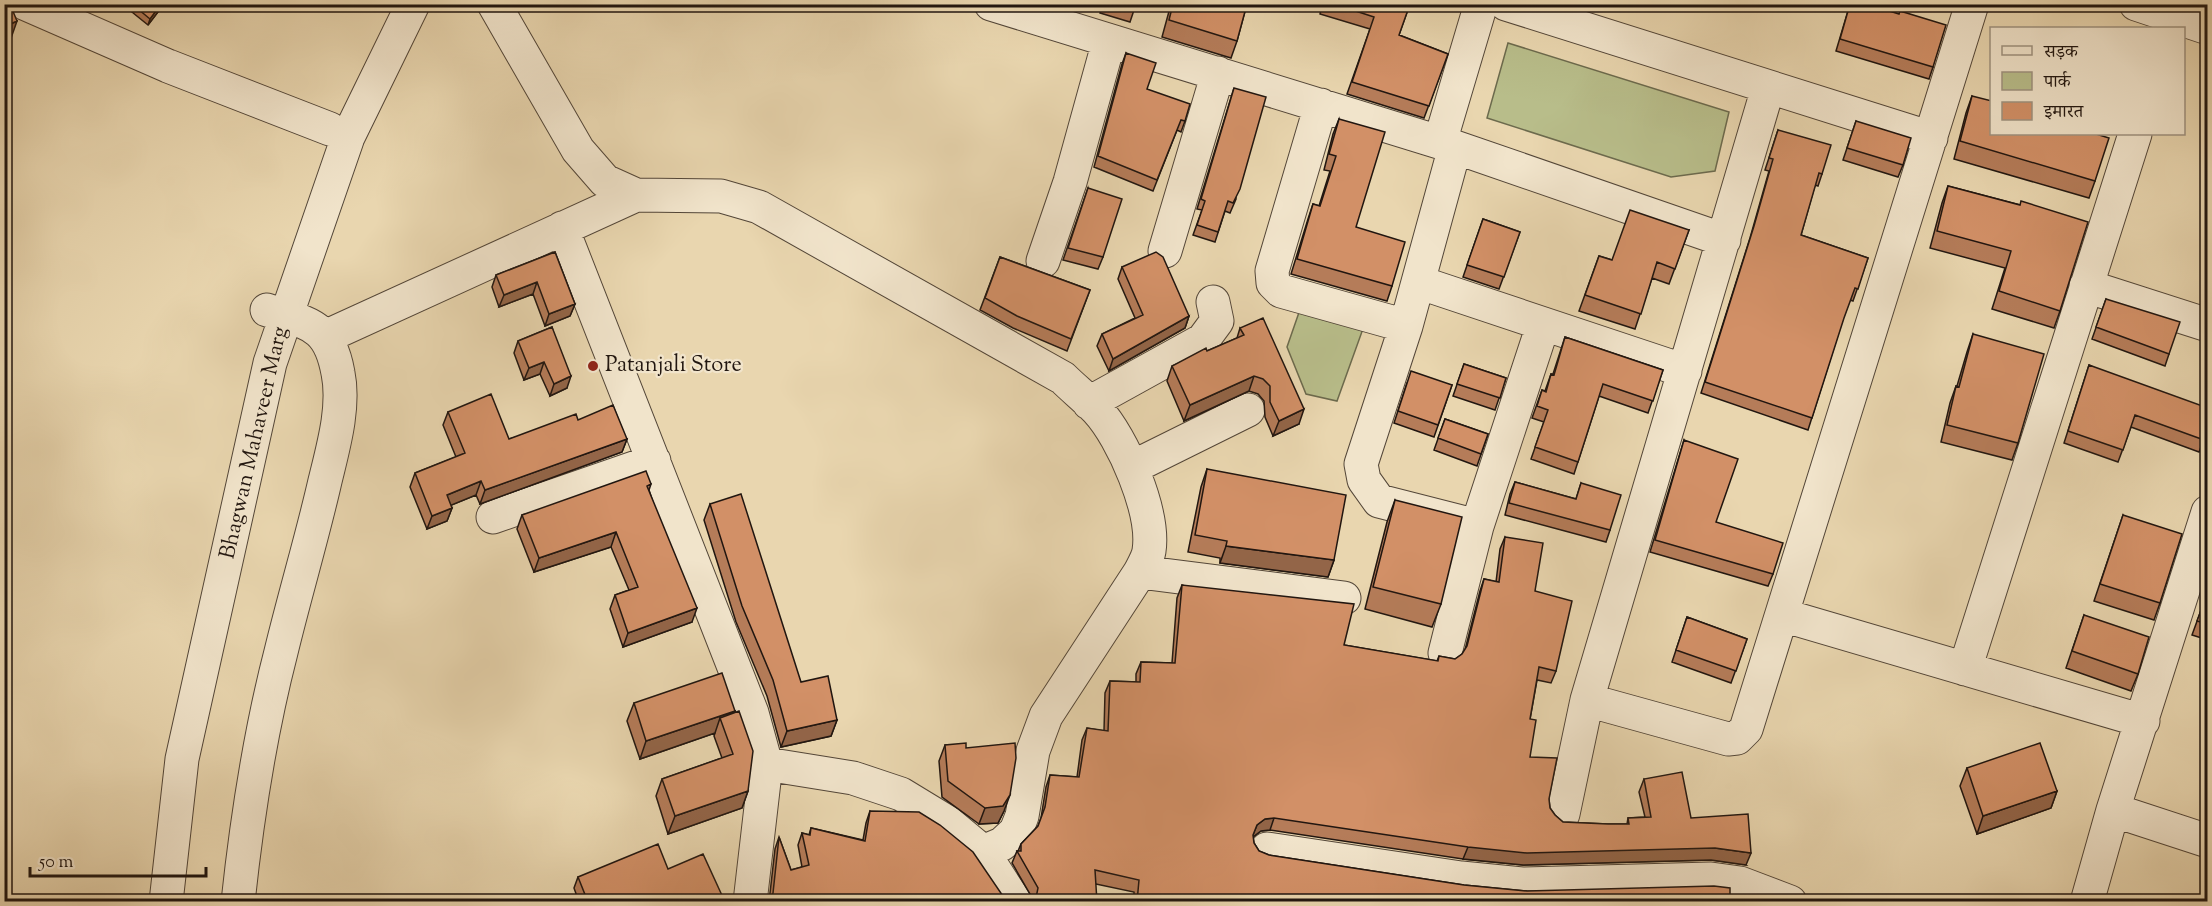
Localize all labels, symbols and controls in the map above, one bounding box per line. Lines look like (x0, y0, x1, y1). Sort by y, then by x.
legend (1990, 27, 2185, 135)
text: सड़क (2043, 40, 2079, 66)
text: पार्क (2043, 70, 2072, 96)
text: इमारत (2043, 100, 2084, 126)
street label: Bhagwan Mahaveer Marg (213, 323, 297, 563)
place label: Patanjali Store (605, 350, 742, 382)
marker: Patanjali Store (586, 359, 600, 373)
scale bar (30, 840, 206, 878)
text: 50 m (38, 850, 74, 876)

